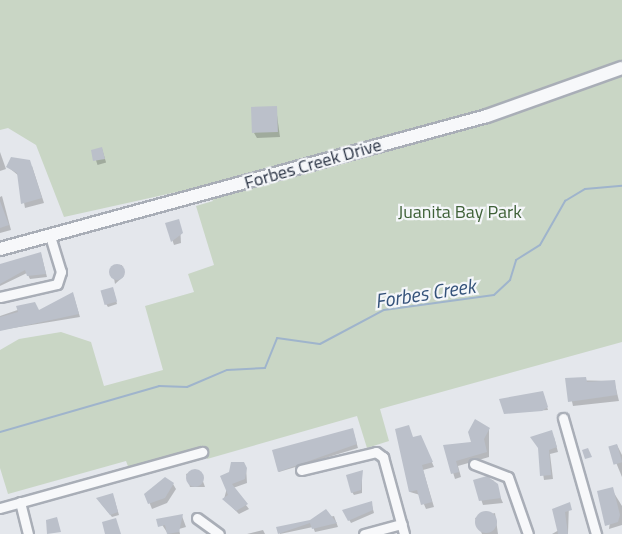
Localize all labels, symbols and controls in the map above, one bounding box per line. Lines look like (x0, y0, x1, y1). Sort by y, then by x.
street label: Forbes Creek Drive (242, 134, 384, 194)
park label: Juanita Bay Park (398, 201, 522, 223)
water label: Forbes Creek (373, 273, 477, 313)

